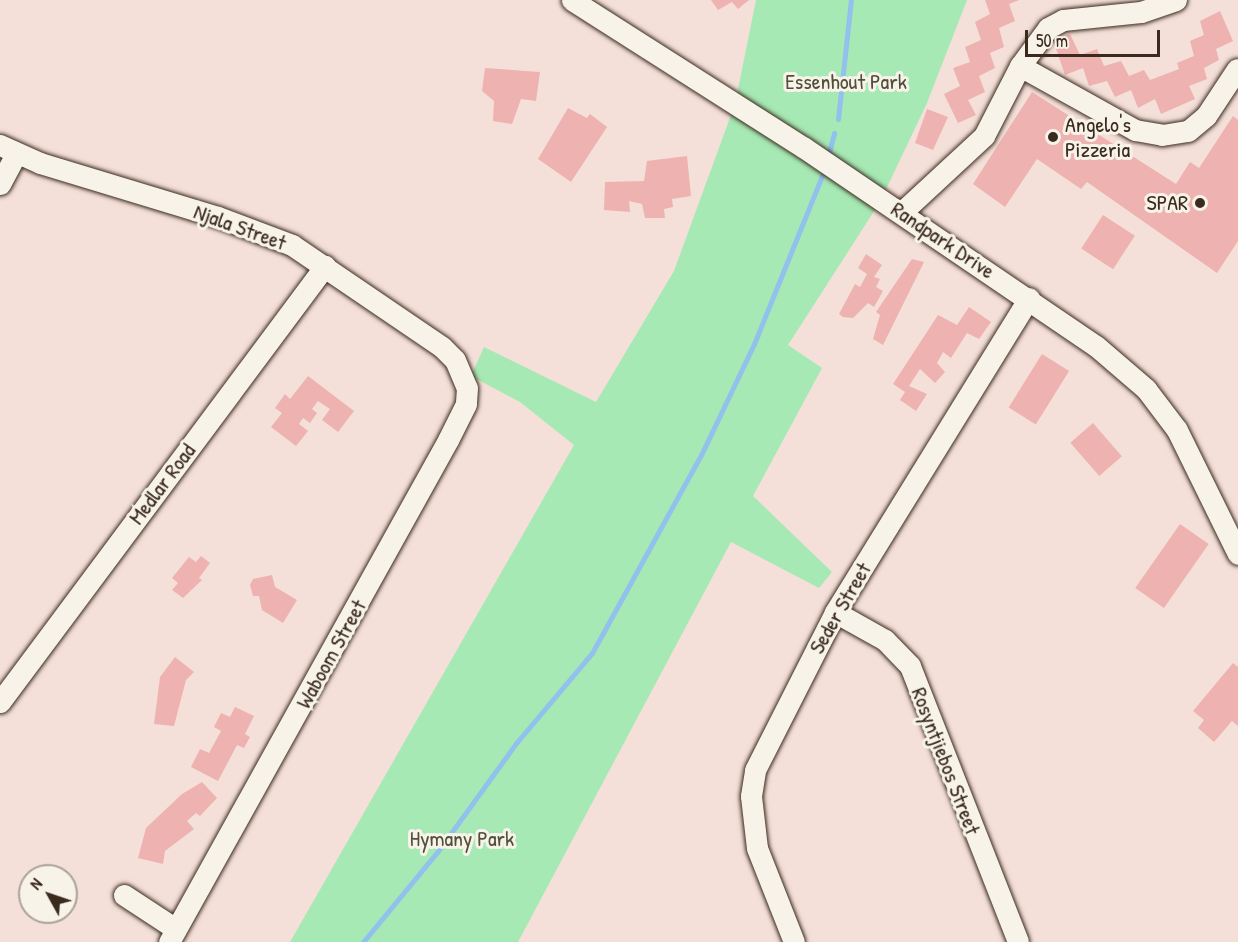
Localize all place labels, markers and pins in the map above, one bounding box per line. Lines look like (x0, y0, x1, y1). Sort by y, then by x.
place label: Angelo's Pizzeria (1065, 111, 1131, 162)
marker: Angelo's Pizzeria (1046, 130, 1060, 144)
place label: SPAR (1147, 190, 1188, 216)
marker: SPAR (1193, 196, 1207, 210)

